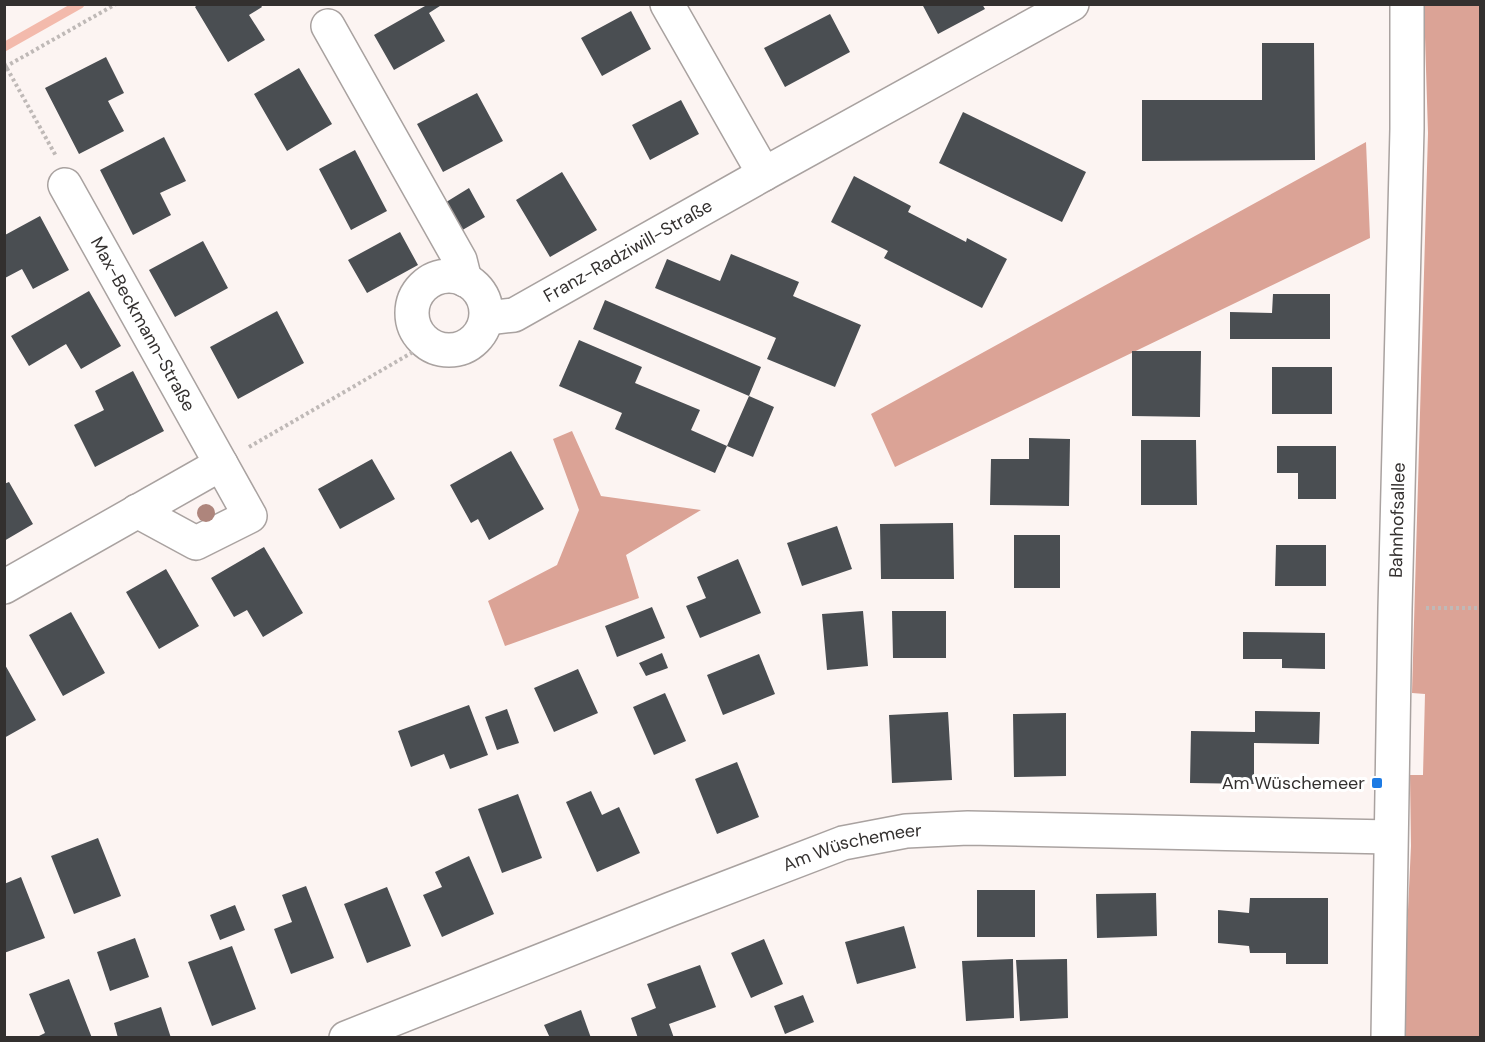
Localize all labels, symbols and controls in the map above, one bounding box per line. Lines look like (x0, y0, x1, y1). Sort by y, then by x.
street label: Franz-Radziwill-Straße (539, 194, 717, 308)
street label: Max-Beckmann-Straße (85, 232, 201, 416)
street label: Bahnhofsallee (1384, 462, 1411, 578)
place label: Am Wüschemeer (1222, 771, 1365, 795)
marker: Am Wüschemeer (1370, 776, 1384, 790)
street label: Am Wüschemeer (779, 818, 923, 877)

